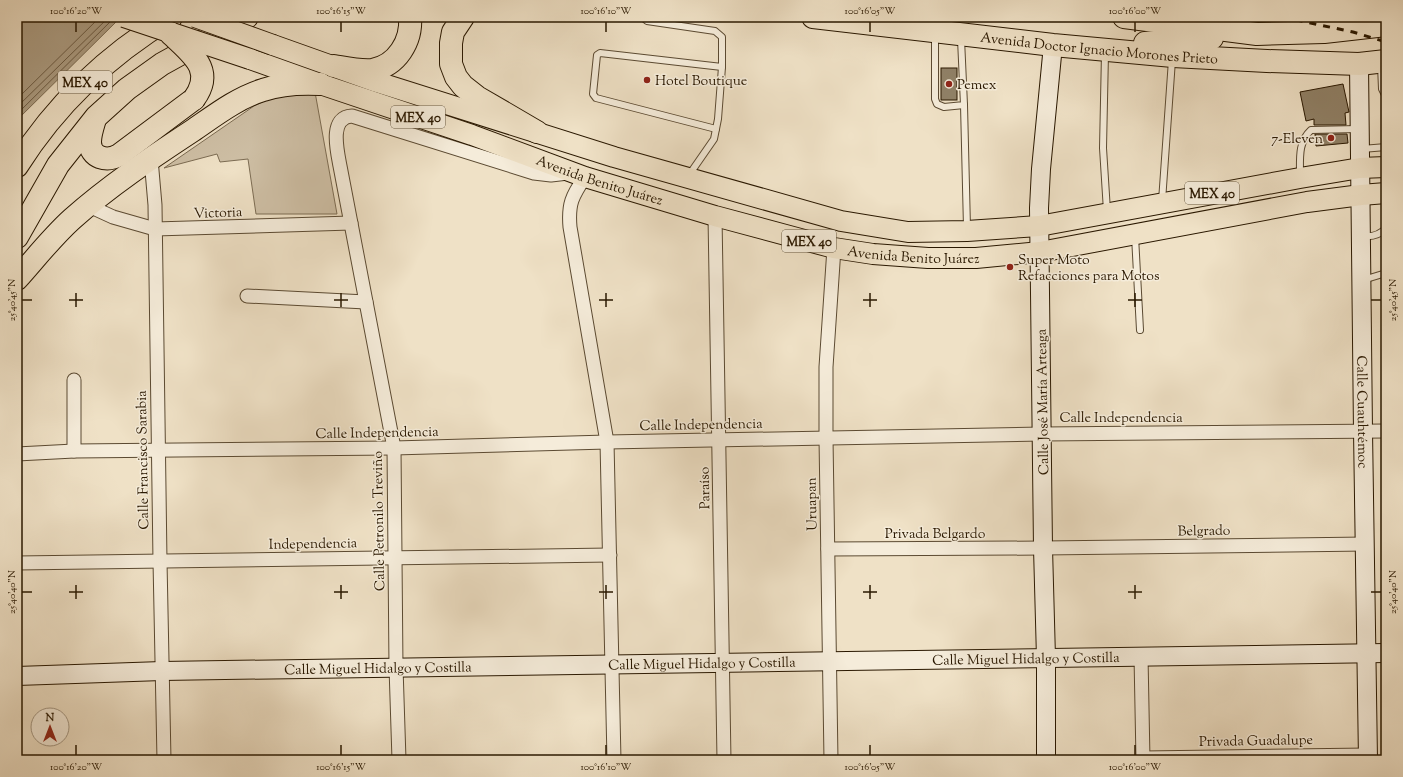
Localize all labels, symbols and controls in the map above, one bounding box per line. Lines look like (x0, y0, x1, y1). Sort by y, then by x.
text: 100°16'20"W (50, 4, 102, 19)
text: 100°16'15"W (316, 4, 366, 19)
text: 100°16'10"W (581, 4, 631, 19)
text: 100°16'05"W (845, 4, 895, 19)
text: 100°16'00"W (1109, 4, 1161, 19)
street label: Avenida Doctor Ignacio Morones Prieto (979, 29, 1219, 70)
road number: MEX 40 (58, 71, 112, 93)
place label: Hotel Boutique (655, 72, 747, 92)
marker: Hotel Boutique (642, 75, 652, 85)
place label: Pemex (957, 76, 997, 96)
marker: Pemex (944, 79, 954, 89)
road number: MEX 40 (391, 106, 445, 128)
place label: 7-Eleven (1271, 130, 1323, 150)
marker: 7-Eleven (1326, 133, 1336, 143)
street label: Avenida Benito Juárez (533, 152, 665, 212)
road number: MEX 40 (1185, 182, 1239, 204)
street label: Victoria (193, 203, 243, 225)
road number: MEX 40 (782, 230, 836, 252)
street label: Avenida Benito Juárez (846, 242, 980, 270)
place label: Super Moto Refacciones para Motos (1018, 251, 1160, 287)
marker: Super Moto Refacciones para Motos (1005, 262, 1015, 272)
text: 25°40'45"N (5, 279, 20, 321)
text: 25°40'45"N (1386, 279, 1401, 321)
street label: Calle José María Arteaga (1033, 328, 1055, 475)
street label: Calle Cuauhtémoc (1350, 355, 1372, 469)
street label: Calle Francisco Sarabia (133, 390, 155, 530)
street label: Calle Independencia (1059, 409, 1183, 429)
street label: Calle Independencia (639, 415, 763, 437)
street label: Calle Independencia (315, 423, 439, 445)
street label: Calle Petronilo Treviño (369, 450, 391, 591)
street label: Paraíso (696, 466, 716, 510)
street label: Uruapan (803, 477, 823, 531)
street label: Belgrado (1177, 522, 1231, 542)
street label: Privada Belgardo (885, 525, 986, 545)
street label: Independencia (269, 534, 358, 556)
text: 25°40'40"N (5, 570, 20, 614)
text: 25°40'40"N (1386, 570, 1401, 614)
street label: Calle Miguel Hidalgo y Costilla (932, 649, 1120, 672)
street label: Calle Miguel Hidalgo y Costilla (608, 654, 796, 676)
street label: Calle Miguel Hidalgo y Costilla (284, 658, 472, 681)
north arrow (30, 707, 70, 747)
text: N (45, 710, 55, 726)
street label: Privada Guadalupe (1199, 731, 1313, 753)
text: 100°16'20"W (50, 760, 102, 775)
text: 100°16'15"W (316, 760, 366, 775)
text: 100°16'10"W (581, 760, 631, 775)
text: 100°16'05"W (845, 760, 895, 775)
text: 100°16'00"W (1109, 760, 1161, 775)

